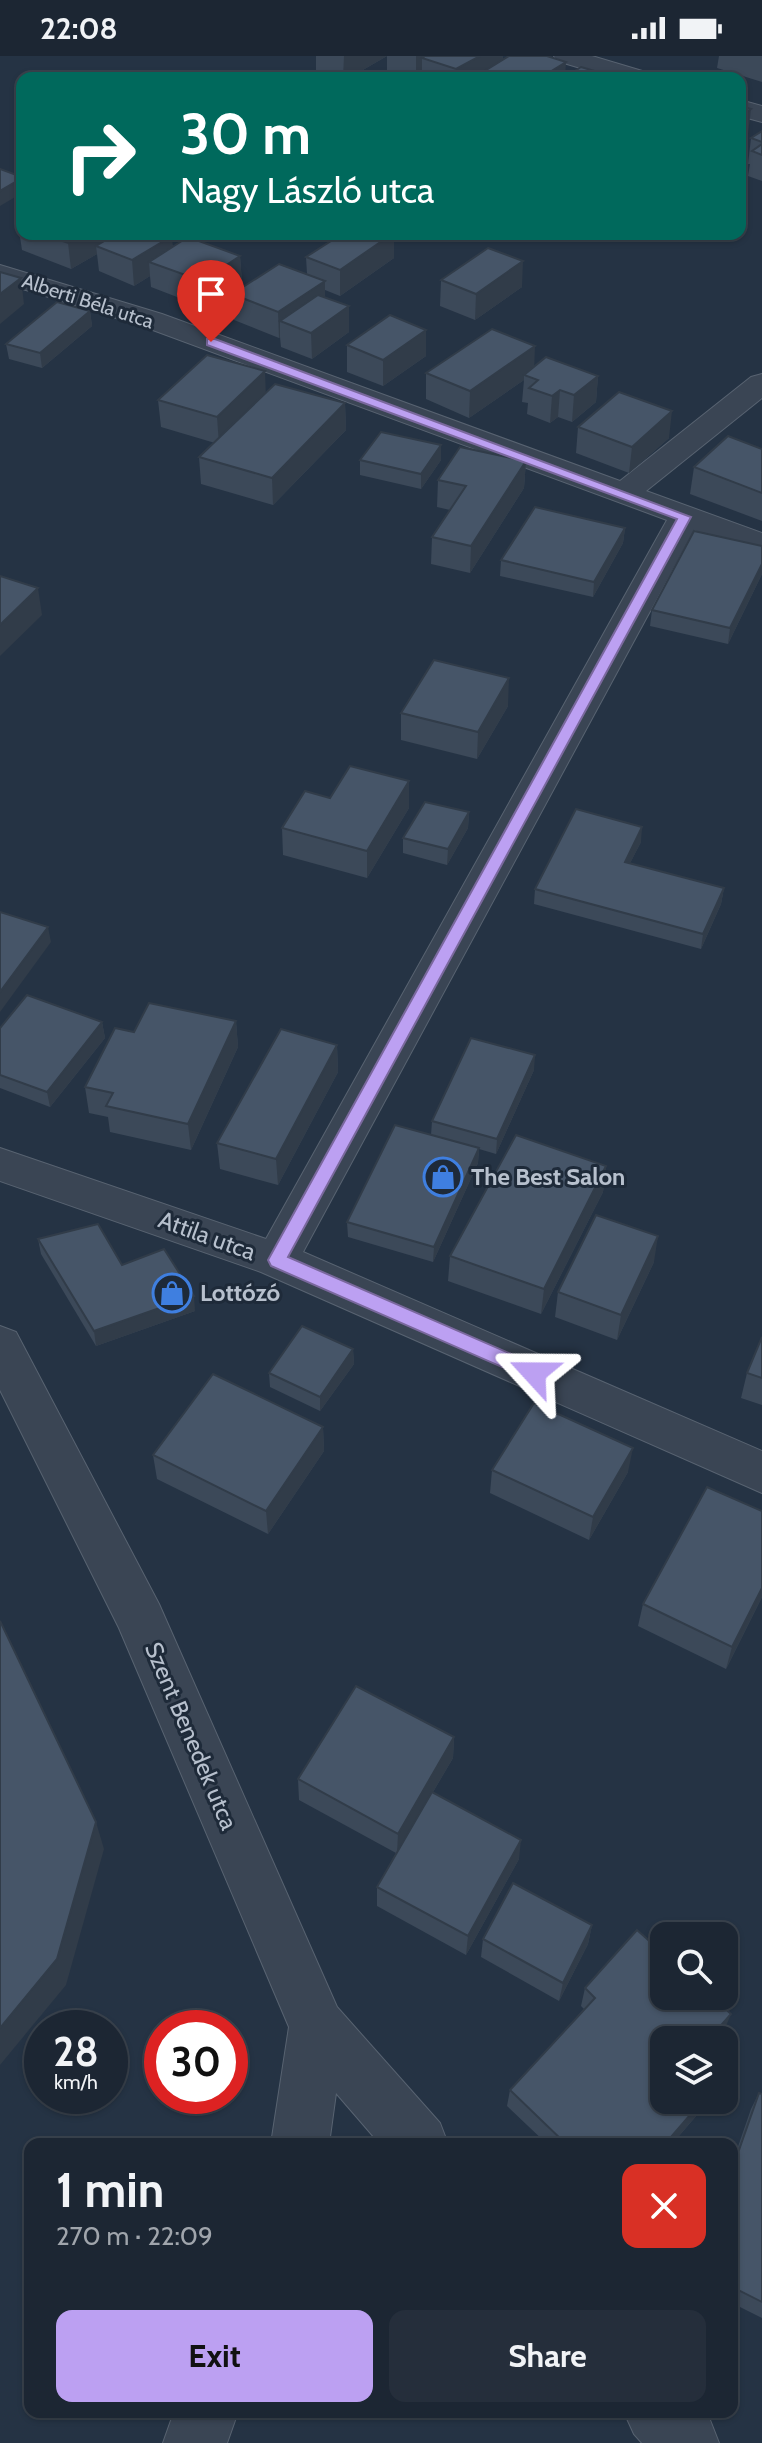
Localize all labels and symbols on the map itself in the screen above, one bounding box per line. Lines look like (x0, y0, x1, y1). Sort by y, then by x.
pin (177, 260, 245, 342)
street label: Alberti Béla utca (19, 268, 157, 334)
shop icon: The Best Salon (422, 1156, 464, 1198)
place label: The Best Salon (471, 1162, 625, 1191)
street label: Attila utca (155, 1205, 260, 1267)
shop icon: Lottózó (151, 1272, 193, 1314)
place label: Lottózó (200, 1278, 281, 1307)
position arrow (492, 1331, 576, 1415)
street label: Szent Benedek utca (139, 1638, 244, 1834)
speed limit sign: 30 (144, 2010, 248, 2114)

